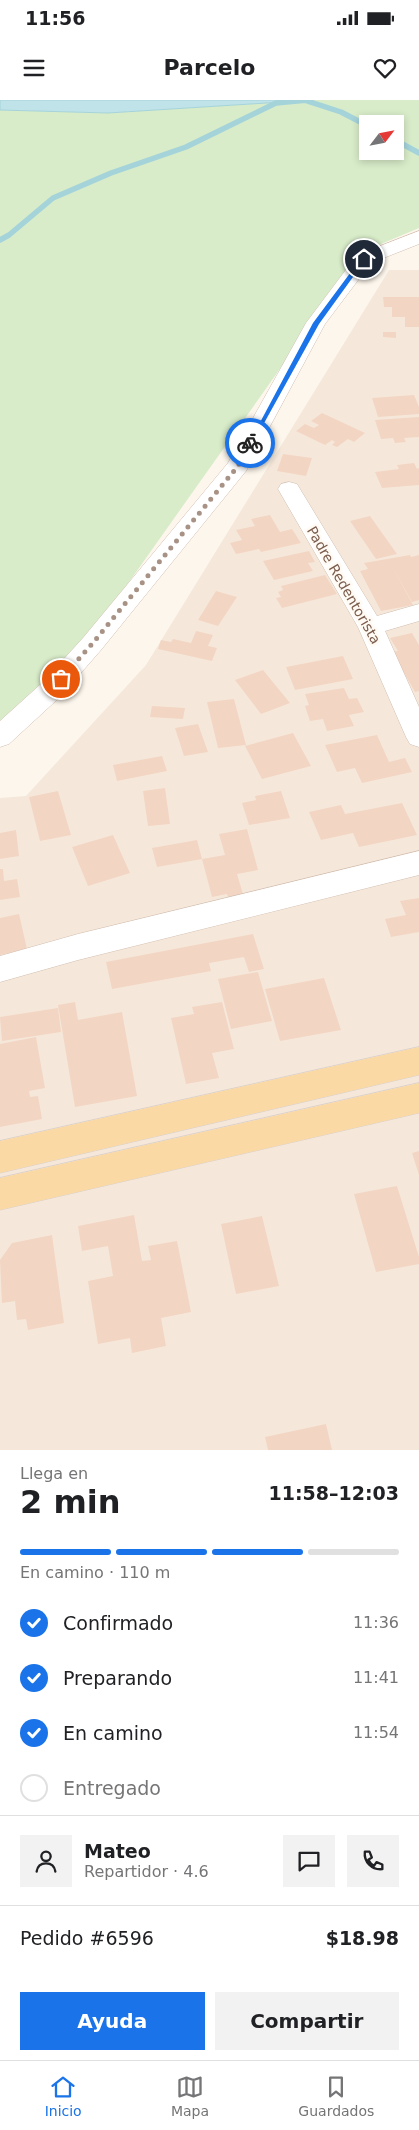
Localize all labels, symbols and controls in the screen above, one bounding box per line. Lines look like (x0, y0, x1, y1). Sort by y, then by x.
text: 11:56 (25, 7, 85, 29)
icon: menu (20, 54, 48, 82)
icon: heart (371, 54, 399, 82)
text: Parcelo (164, 55, 255, 80)
north arrow (359, 115, 404, 160)
map controls (359, 115, 404, 160)
pin (343, 238, 385, 280)
icon: home (350, 245, 378, 273)
courier (225, 418, 275, 468)
icon: bike (236, 429, 264, 457)
street label: Padre Redentorista (304, 523, 384, 647)
pin (40, 658, 82, 700)
icon: bag (47, 665, 75, 693)
text: Llega en (20, 1464, 88, 1483)
text: 11:58–12:03 (269, 1482, 399, 1504)
text: 2 min (20, 1483, 121, 1521)
text: En camino · 110 m (20, 1563, 170, 1582)
icon: check (20, 1609, 48, 1637)
text: Confirmado (63, 1612, 173, 1634)
text: 11:36 (353, 1613, 399, 1632)
icon: check (20, 1664, 48, 1692)
text: Preparando (63, 1667, 172, 1689)
text: 11:41 (353, 1668, 399, 1687)
icon: check (20, 1719, 48, 1747)
text: En camino (63, 1722, 163, 1744)
text: 11:54 (353, 1723, 399, 1742)
text: Entregado (63, 1777, 161, 1799)
button: person (20, 1835, 72, 1887)
button: chat (283, 1835, 335, 1887)
button: phone (347, 1835, 399, 1887)
text: Mateo (84, 1840, 151, 1862)
text: Repartidor · 4.6 (84, 1862, 209, 1881)
text: Pedido #6596 (20, 1927, 154, 1949)
text: $18.98 (326, 1927, 399, 1949)
button: Ayuda (20, 1992, 205, 2050)
button: Compartir (215, 1992, 399, 2050)
tab: Inicio (45, 2073, 82, 2119)
tab: Mapa (171, 2073, 209, 2119)
tab: Guardados (298, 2073, 374, 2119)

